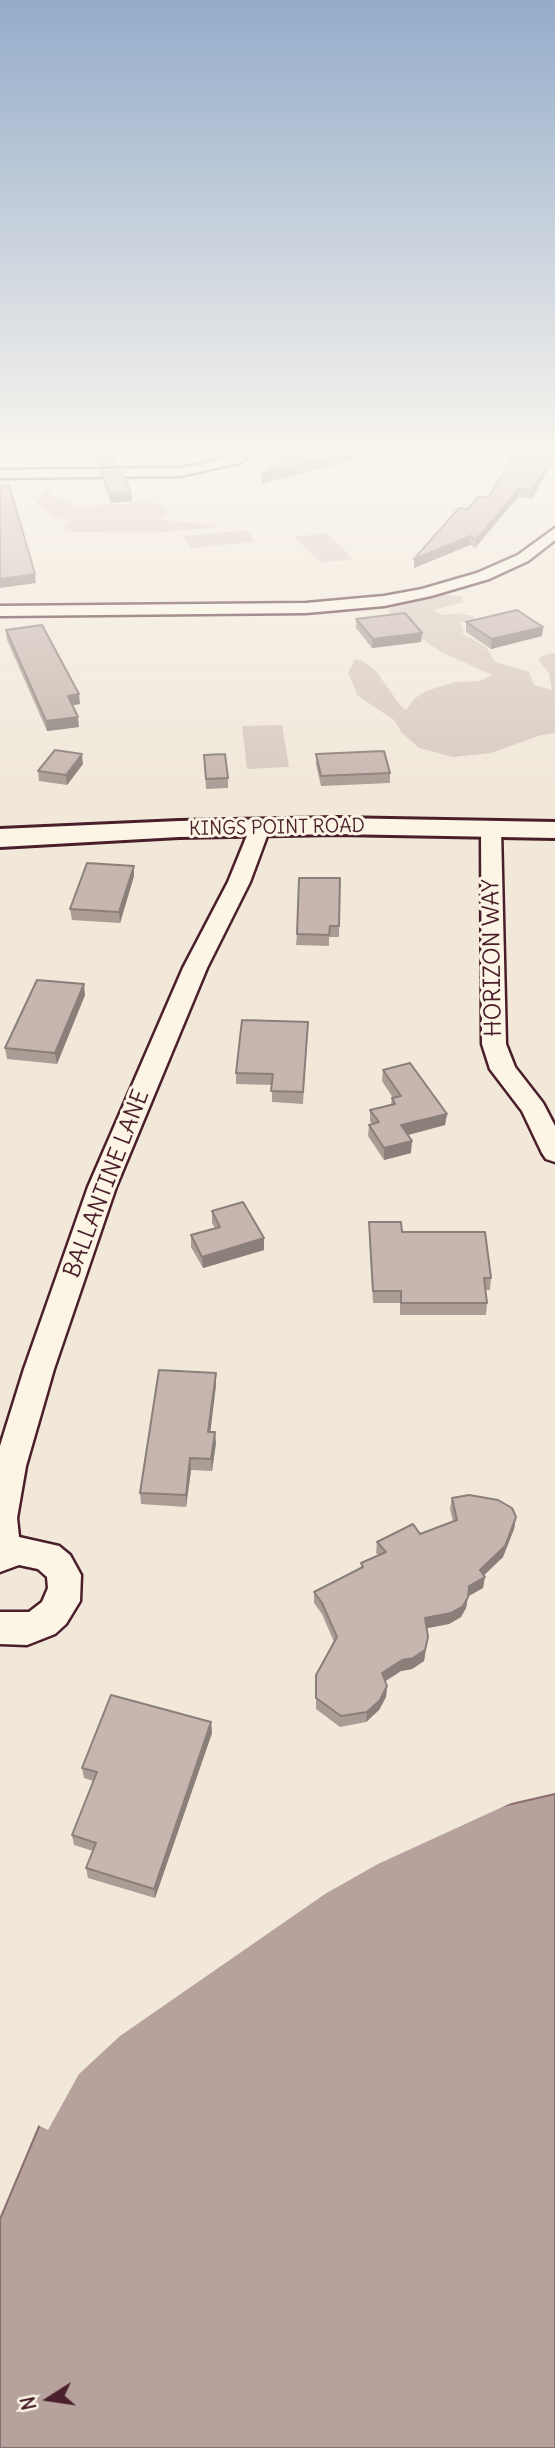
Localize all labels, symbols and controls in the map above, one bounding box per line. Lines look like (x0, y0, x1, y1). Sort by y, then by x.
street label: KINGS POINT ROAD (189, 815, 365, 841)
street label: HORIZON WAY (478, 879, 508, 1037)
street label: BALLANTINE LANE (58, 1086, 156, 1282)
north arrow (14, 2364, 84, 2434)
text: N (15, 2394, 42, 2412)

